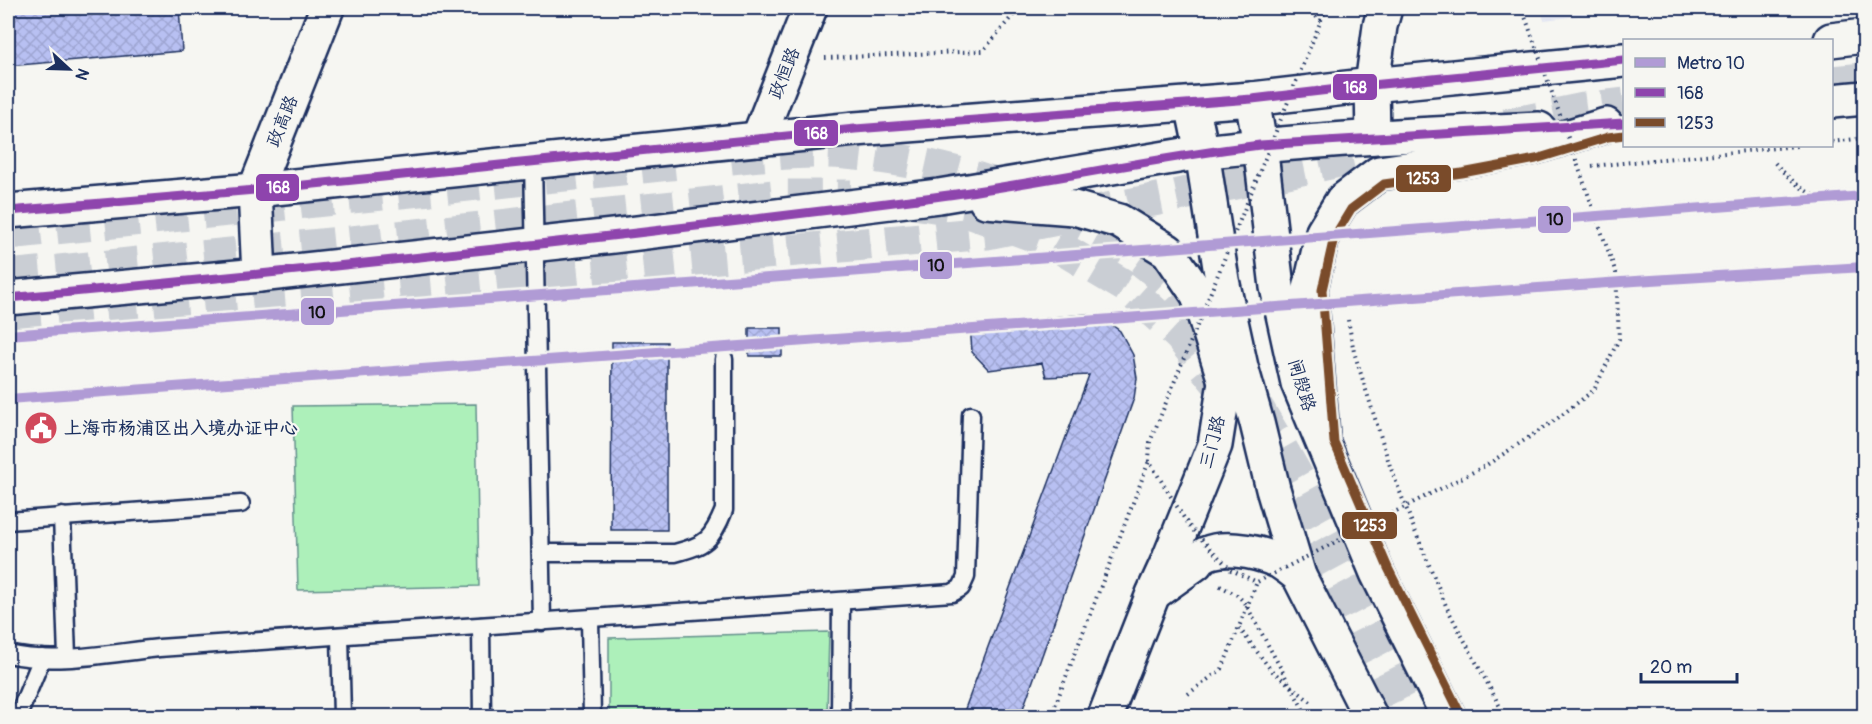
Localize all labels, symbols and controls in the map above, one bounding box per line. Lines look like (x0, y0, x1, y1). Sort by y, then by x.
north arrow (39, 39, 99, 99)
legend (1623, 39, 1833, 147)
street label: 政恒路 (764, 44, 805, 103)
text: Metro 10 (1677, 52, 1745, 75)
text: N (71, 65, 93, 83)
line badge: 168 (1332, 73, 1378, 101)
text: 168 (1343, 78, 1367, 98)
text: 168 (1677, 82, 1704, 105)
street label: 政高路 (262, 92, 303, 151)
text: 1253 (1677, 112, 1714, 135)
line badge: 168 (793, 119, 839, 147)
text: 168 (804, 124, 828, 144)
line badge: 1253 (1395, 164, 1452, 193)
text: 1253 (1407, 169, 1439, 189)
line badge: 168 (255, 173, 300, 202)
text: 168 (266, 178, 290, 198)
line badge: 10 (1537, 205, 1572, 234)
text: 10 (1546, 210, 1564, 230)
line badge: 10 (919, 251, 953, 280)
text: 10 (927, 256, 945, 276)
line badge: 10 (300, 297, 335, 326)
text: 10 (308, 303, 326, 323)
street label: 闸殷路 (1283, 356, 1320, 414)
public building icon: 上海市杨浦区出入境办证中心 (23, 410, 59, 446)
street label: 三门路 (1194, 413, 1231, 471)
place label: 上海市杨浦区出入境办证中心 (64, 417, 298, 440)
line badge: 1253 (1341, 511, 1398, 540)
text: 1253 (1354, 516, 1386, 536)
scale bar (1641, 646, 1737, 684)
text: 20 m (1650, 656, 1692, 679)

